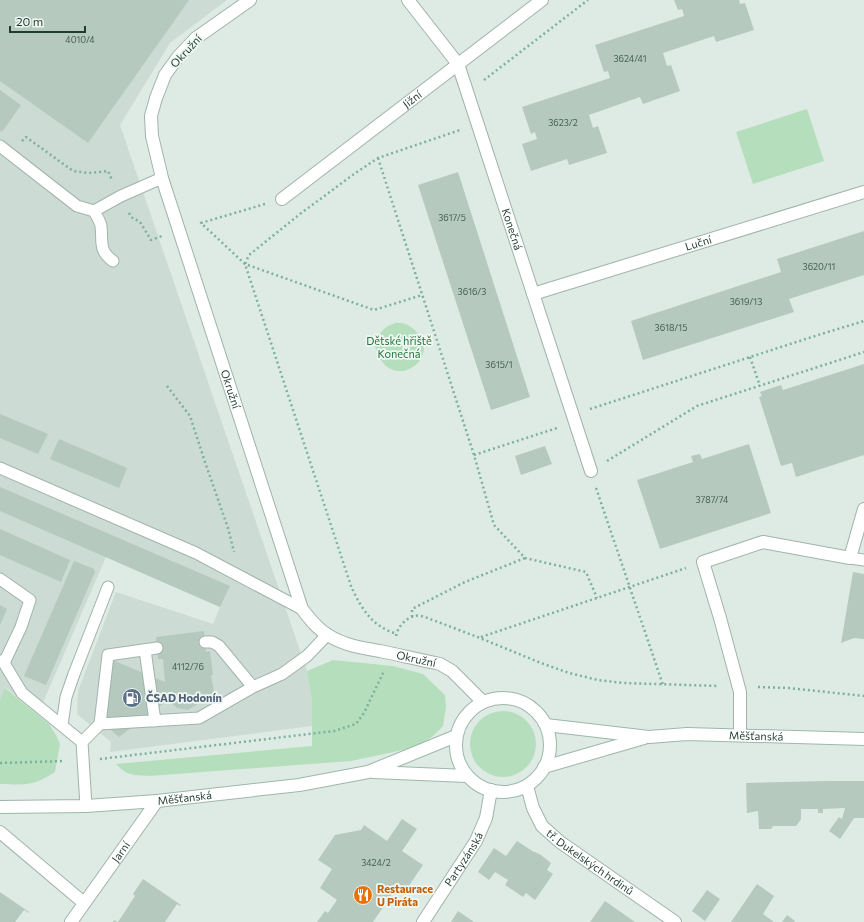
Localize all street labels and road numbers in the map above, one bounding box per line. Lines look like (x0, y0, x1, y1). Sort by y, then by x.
street label: Okružní (167, 31, 205, 70)
street label: Jižní (400, 87, 425, 111)
street label: Konečná (500, 206, 525, 252)
street label: Luční (683, 232, 714, 253)
street label: Okružní (219, 368, 244, 411)
street label: Okružní (395, 648, 438, 669)
street label: Měšťanská (729, 728, 784, 743)
street label: Měšťanská (157, 788, 212, 807)
street label: tř. Dukelských hrdinů (544, 826, 636, 897)
street label: Partyzánská (441, 830, 485, 888)
street label: Jarní (109, 838, 133, 865)

